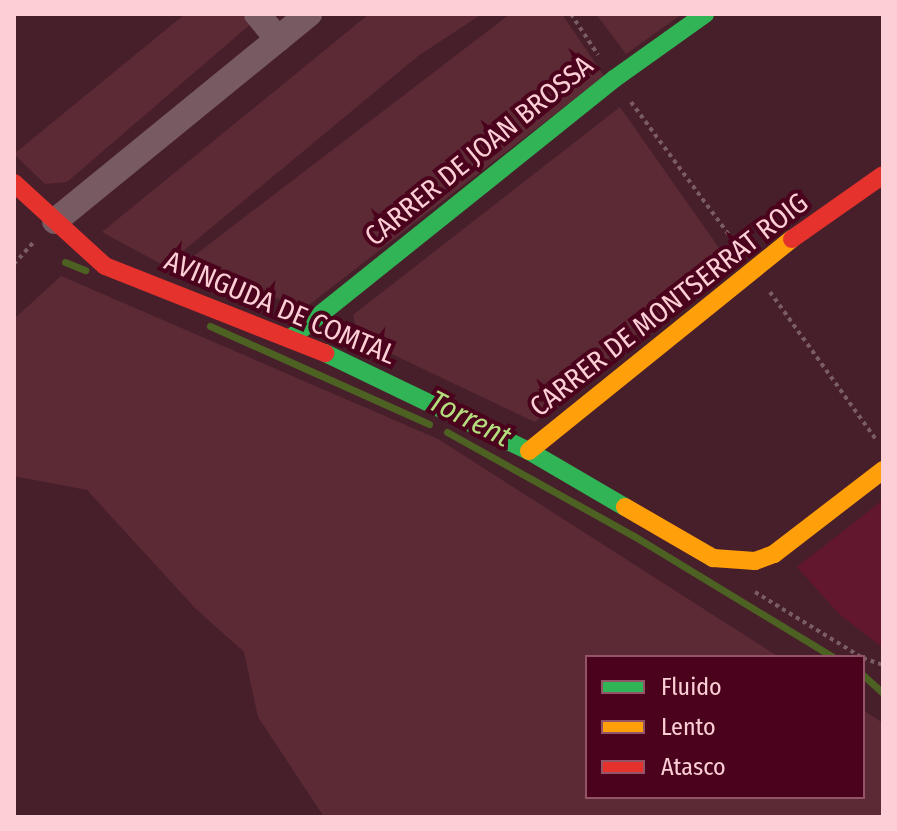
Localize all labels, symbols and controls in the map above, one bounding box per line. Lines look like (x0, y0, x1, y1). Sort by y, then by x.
street label: CARRER DE JOAN BROSSA (358, 49, 600, 253)
street label: CARRER DE MONTSERRAT ROIG (523, 186, 815, 424)
street label: AVINGUDA DE COMTAL (159, 244, 401, 372)
water label: Torrent (423, 383, 517, 455)
legend (585, 655, 865, 799)
text: Fluido (661, 673, 722, 701)
text: Lento (661, 713, 716, 741)
text: Atasco (661, 753, 726, 781)

